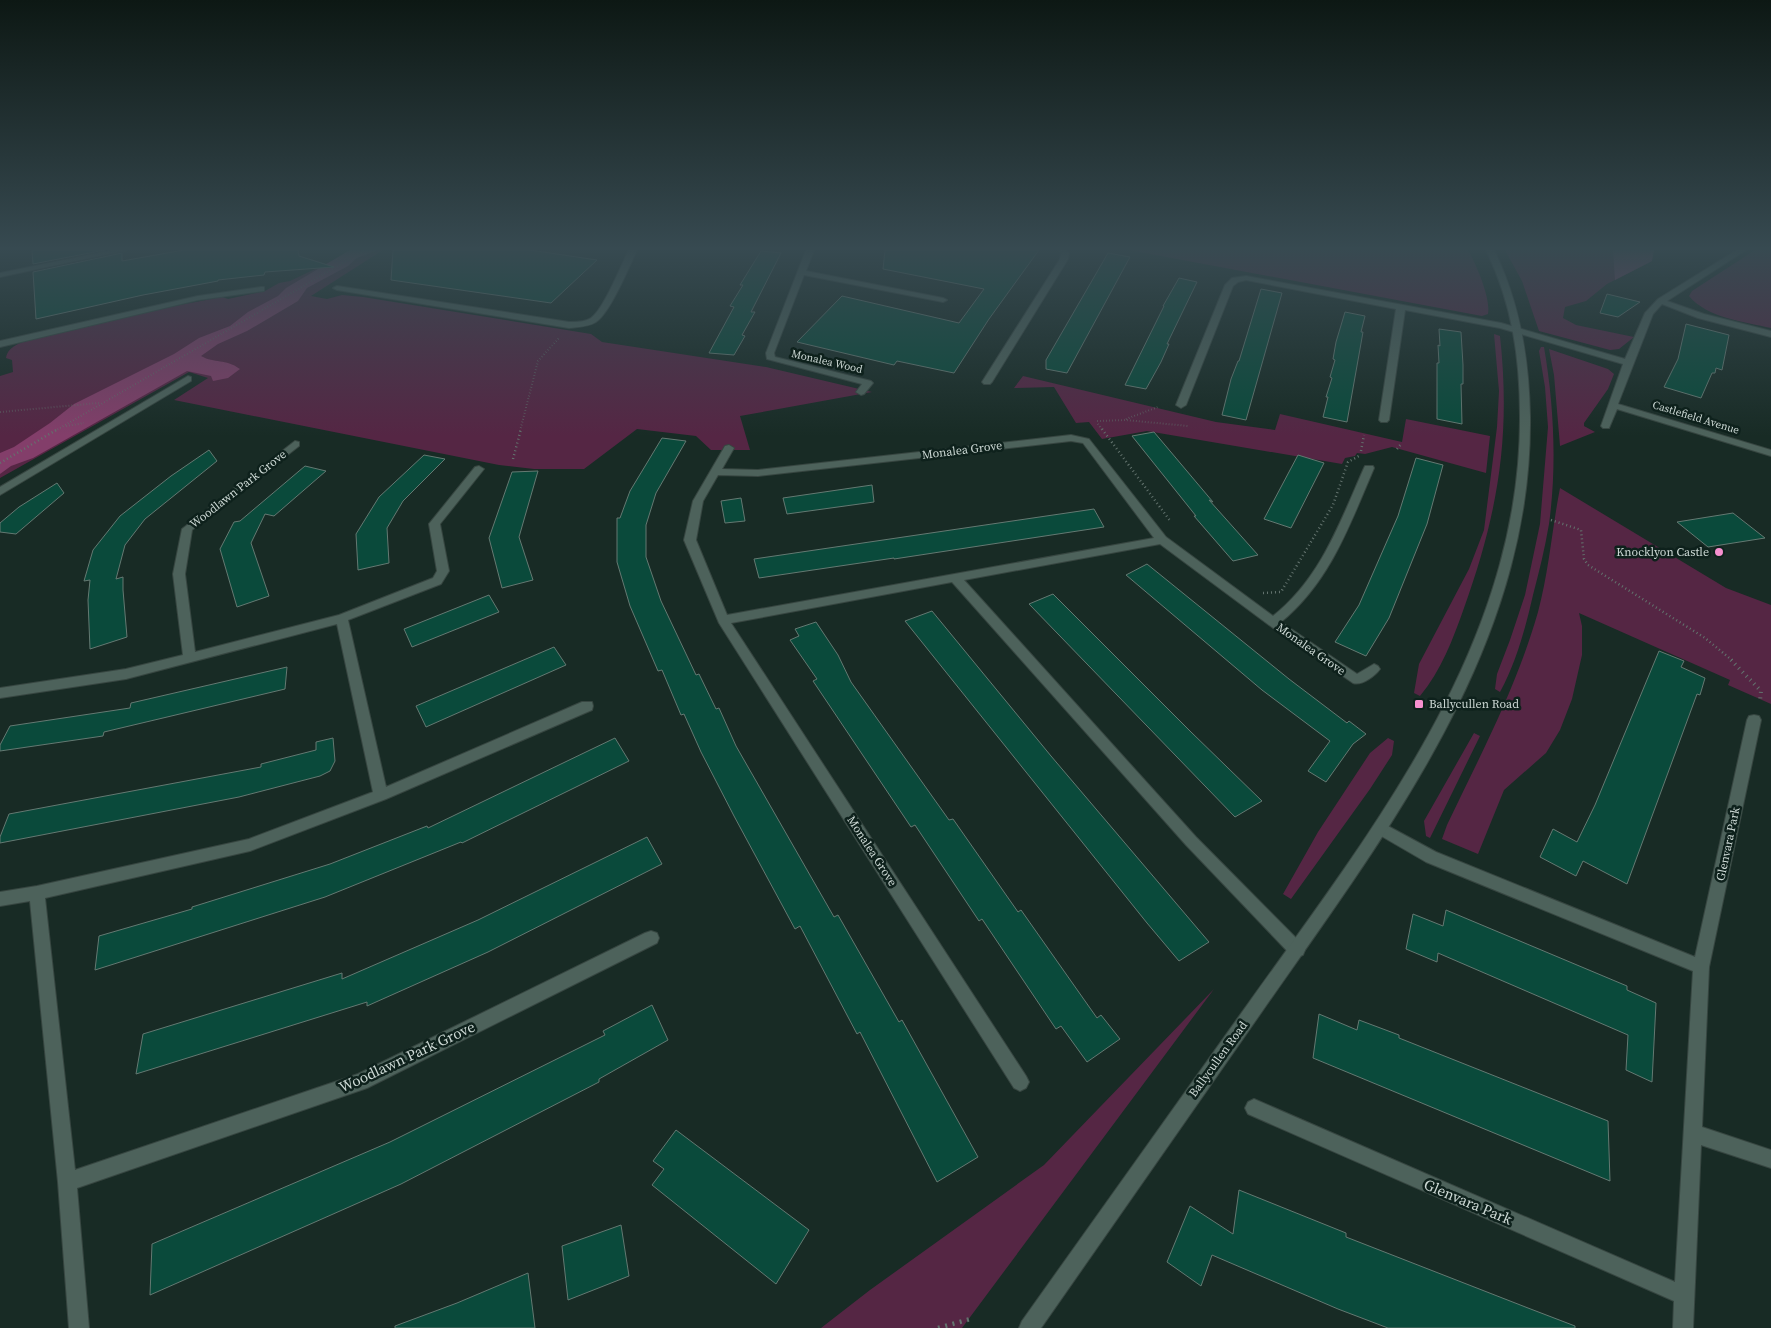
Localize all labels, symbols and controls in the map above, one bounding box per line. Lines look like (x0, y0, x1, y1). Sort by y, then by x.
street label: Monalea Wood (790, 346, 865, 377)
street label: Castlefield Avenue (1651, 397, 1741, 438)
street label: Monalea Grove (921, 437, 1003, 463)
street label: Woodlawn Park Grove (186, 446, 290, 532)
place label: Knocklyon Castle (1616, 544, 1709, 560)
marker: Knocklyon Castle (1713, 546, 1725, 558)
street label: Monalea Grove (1273, 619, 1349, 679)
place label: Ballycullen Road (1429, 696, 1519, 712)
marker: Ballycullen Road (1413, 698, 1425, 710)
street label: Glenvara Park (1712, 805, 1744, 882)
street label: Monalea Grove (843, 813, 901, 889)
street label: Woodlawn Park Grove (335, 1016, 479, 1097)
street label: Ballycullen Road (1185, 1018, 1251, 1100)
street label: Glenvara Park (1421, 1174, 1516, 1230)

